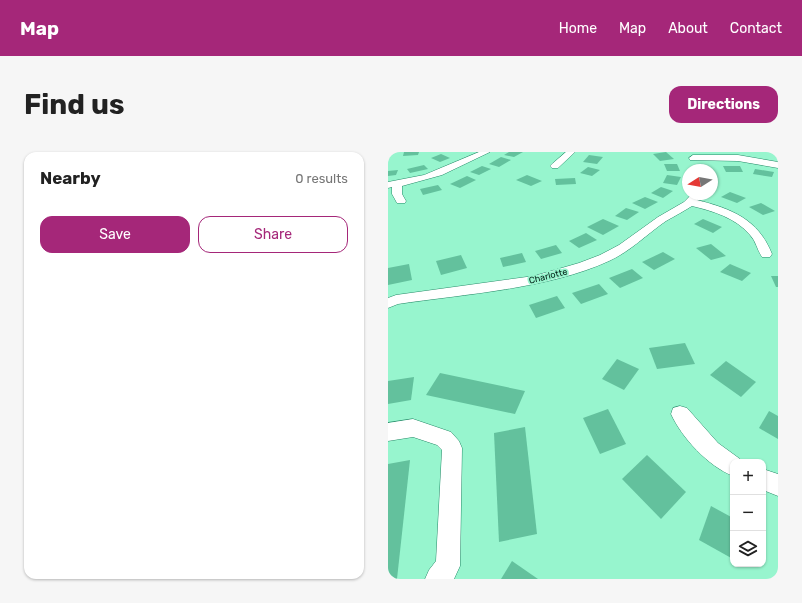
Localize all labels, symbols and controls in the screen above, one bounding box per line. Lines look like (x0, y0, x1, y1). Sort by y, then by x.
text: Map (20, 17, 59, 40)
text: Home (559, 20, 597, 37)
text: Map (619, 20, 646, 37)
text: About (668, 20, 708, 37)
text: Contact (730, 20, 782, 37)
button: Directions (669, 86, 778, 123)
text: Find us (24, 88, 124, 121)
north arrow (682, 164, 718, 200)
text: Nearby (40, 168, 101, 188)
text: 0 results (295, 171, 348, 186)
button: Save (40, 216, 190, 253)
button: Share (198, 216, 348, 253)
street label: Charlotte (528, 266, 568, 286)
map controls (730, 459, 766, 567)
button: + (730, 459, 766, 495)
button: − (730, 495, 766, 531)
button: layers (730, 531, 766, 567)

